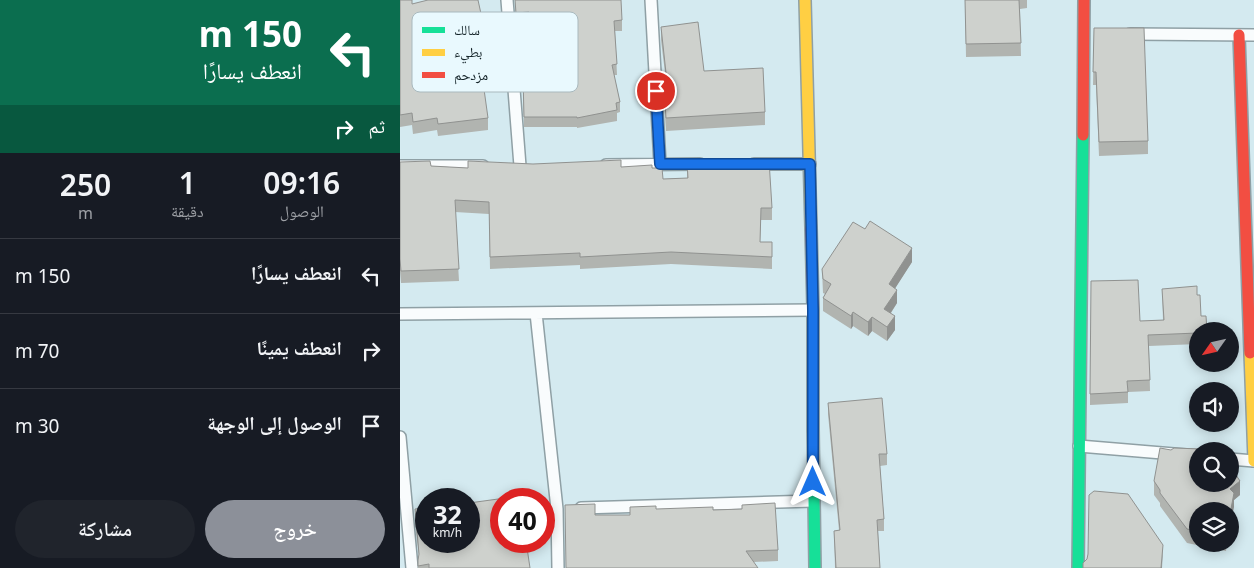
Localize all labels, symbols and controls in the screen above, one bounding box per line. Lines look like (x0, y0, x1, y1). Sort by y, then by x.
text: 150 m (199, 10, 302, 57)
legend (412, 12, 578, 92)
icon: left (320, 20, 385, 85)
text: سالك (454, 20, 480, 39)
text: بطيء (454, 42, 483, 64)
text: انعطف يسارًا (203, 55, 302, 85)
text: مزدحم (454, 65, 488, 85)
pin (635, 70, 677, 112)
icon: arrive (642, 77, 670, 105)
text: ثم (368, 113, 385, 139)
icon: right (330, 115, 358, 143)
text: 1 (179, 162, 196, 203)
text: 09:16 (263, 162, 340, 203)
text: 250 (60, 164, 111, 205)
text: دقيقة (171, 200, 204, 222)
text: الوصول (280, 200, 324, 222)
text: m (78, 202, 93, 224)
text: انعطف يسارًا (251, 260, 342, 286)
icon: left (357, 262, 385, 290)
text: 150 m (15, 263, 70, 289)
north arrow (1189, 322, 1239, 372)
map controls (1189, 322, 1239, 552)
text: انعطف يمينًا (256, 335, 342, 361)
icon: right (357, 337, 385, 365)
text: 70 m (15, 338, 59, 364)
button: sound (1189, 382, 1239, 432)
text: الوصول إلى الوجهة (207, 410, 342, 436)
icon: arrive (357, 412, 385, 440)
text: 30 m (15, 413, 59, 439)
button: search (1189, 442, 1239, 492)
position arrow (786, 455, 838, 507)
speed limit sign: 40 (490, 488, 555, 553)
text: 32 (433, 497, 462, 531)
button: مشاركة (15, 500, 195, 558)
button: خروج (205, 500, 385, 558)
button: layers (1189, 502, 1239, 552)
text: km/h (433, 524, 462, 541)

